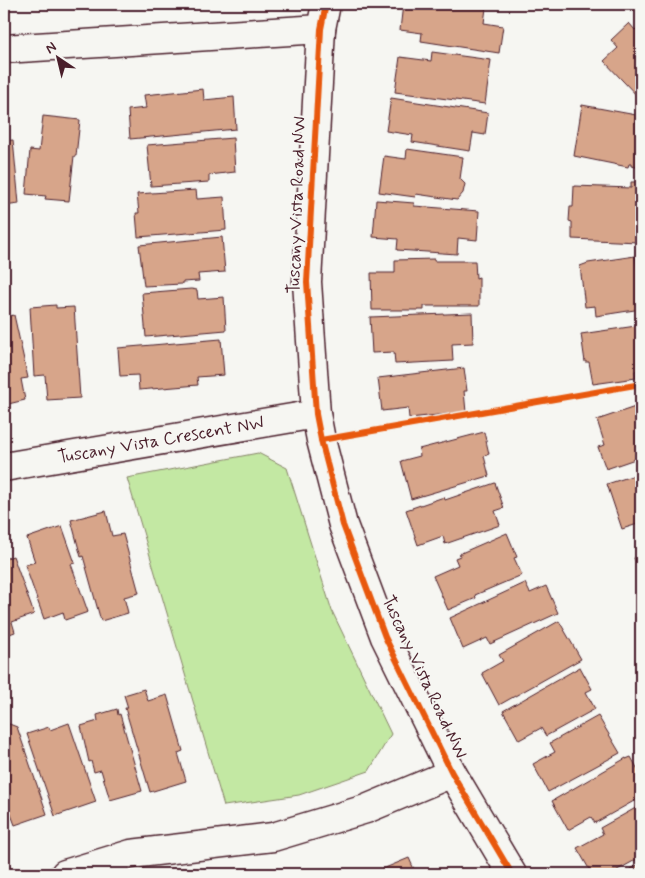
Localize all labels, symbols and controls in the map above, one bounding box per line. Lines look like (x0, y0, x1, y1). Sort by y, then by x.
north arrow (32, 32, 82, 82)
text: N (42, 38, 60, 58)
street label: Tuscany Vista Road NW (282, 116, 312, 294)
street label: Tuscany Vista Crescent NW (56, 411, 266, 470)
street label: Tuscany Vista Road NW (376, 591, 472, 763)

